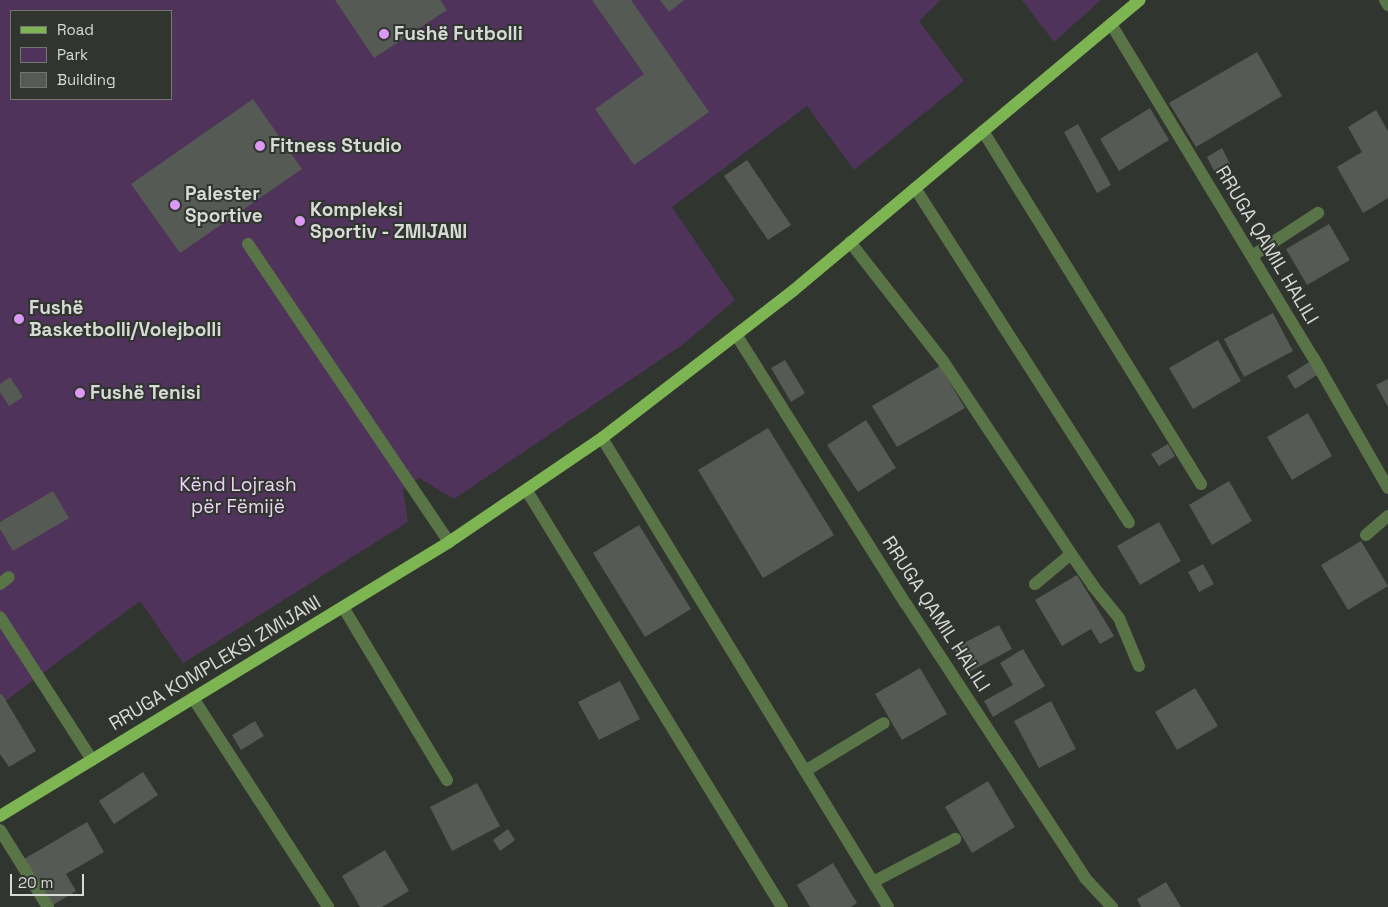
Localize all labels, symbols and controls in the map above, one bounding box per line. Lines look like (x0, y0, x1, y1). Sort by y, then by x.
legend (10, 10, 172, 100)
text: Road (57, 20, 94, 39)
place label: Fushë Futbolli (394, 23, 523, 45)
marker: Fushë Futbolli (378, 28, 390, 40)
text: Park (57, 45, 88, 64)
text: Building (57, 70, 116, 89)
place label: Fitness Studio (270, 135, 402, 157)
marker: Fitness Studio (254, 140, 266, 152)
street label: RRUGA QAMIL HALILI (1211, 161, 1323, 329)
place label: Palester Sportive (185, 183, 263, 227)
marker: Palester Sportive (169, 199, 181, 211)
place label: Kompleksi Sportiv - ZMIJANI (310, 199, 468, 243)
marker: Kompleksi Sportiv - ZMIJANI (294, 215, 306, 227)
place label: Fushë Basketbolli/Volejbolli (29, 297, 221, 341)
marker: Fushë Basketbolli/Volejbolli (13, 313, 25, 325)
place label: Fushë Tenisi (90, 382, 201, 404)
marker: Fushë Tenisi (74, 387, 86, 399)
park label: Kënd Lojrash për Fëmijë (179, 474, 297, 518)
street label: RRUGA QAMIL HALILI (877, 532, 995, 696)
street label: RRUGA KOMPLEKSI ZMIJANI (105, 591, 325, 735)
scale bar (12, 864, 86, 896)
text: 20 m (18, 873, 53, 892)

